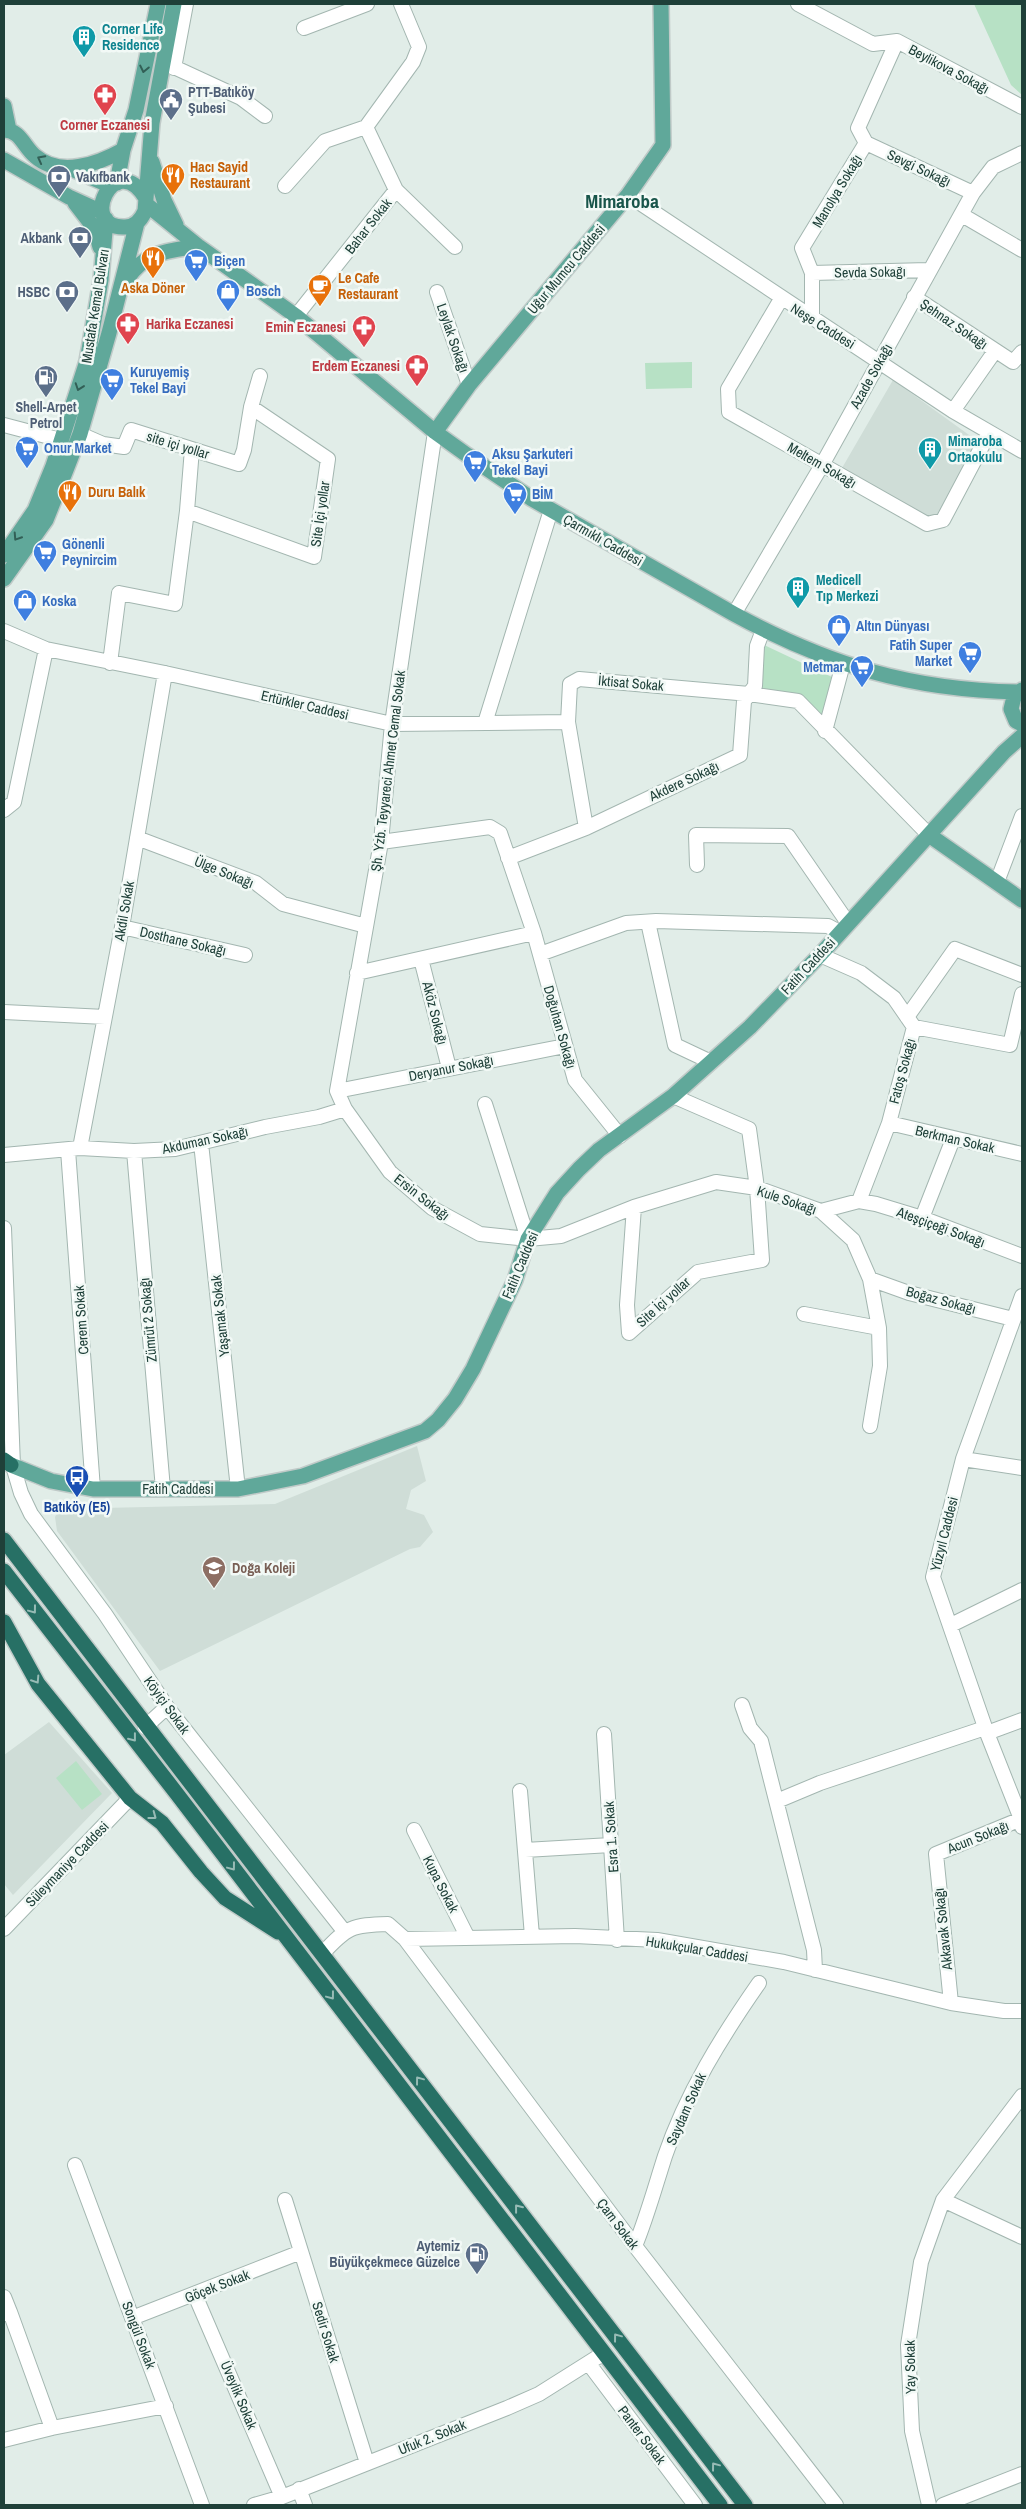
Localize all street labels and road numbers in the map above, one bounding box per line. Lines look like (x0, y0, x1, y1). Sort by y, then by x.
street label: Beylikova Sokağı (906, 40, 992, 98)
street label: Sevgi Sokağı (884, 145, 954, 191)
street label: Manolya Sokağı (808, 151, 866, 231)
street label: Bahar Sokak (341, 194, 395, 257)
street label: Uğur Mumcu Caddesi (523, 220, 609, 318)
street label: Mustafa Kemal Bulvarı (77, 248, 113, 364)
street label: Sevda Sokağı (834, 262, 906, 282)
street label: Şehnaz Sokağı (917, 295, 991, 353)
street label: Neşe Caddesi (787, 299, 859, 353)
street label: Leylak Sokağı (433, 301, 473, 375)
street label: Azade Sokağı (845, 340, 896, 412)
street label: site içi yollar (145, 427, 212, 463)
street label: Meltem Sokağı (784, 438, 860, 492)
street label: Site İçi yollar (306, 480, 334, 548)
street label: Çarmıklı Caddesi (560, 510, 646, 570)
street label: Şh. Yzb. Teyyareci Ahmet Cemal Sokak (367, 669, 409, 873)
street label: İktisat Sokak (597, 671, 665, 695)
street label: Ertürkler Caddesi (259, 686, 351, 724)
street label: Akdere Sokağı (645, 757, 722, 805)
street label: Ülge Sokağı (192, 852, 256, 892)
street label: Akdil Sokak (110, 879, 138, 943)
street label: Dosthane Sokağı (138, 922, 228, 960)
street label: Fatih Caddesi (777, 934, 839, 998)
street label: Aköz Sokağı (418, 979, 452, 1046)
street label: Doğuhan Sokağı (540, 983, 580, 1071)
street label: Fatoş Sokağı (885, 1036, 919, 1106)
street label: Deryanur Sokağı (407, 1051, 495, 1085)
street label: Berkman Sokak (913, 1121, 997, 1157)
street label: Akduman Sokağı (159, 1122, 250, 1158)
street label: Ersin Sokağı (391, 1170, 453, 1224)
street label: Kule Sokağı (755, 1181, 819, 1219)
street label: Ateşçiçeği Sokağı (893, 1202, 988, 1251)
street label: Fatih Caddesi (498, 1229, 542, 1301)
street label: Site İçi yollar (632, 1273, 694, 1331)
street label: Yaşamak Sokak (207, 1274, 233, 1358)
street label: Zümrüt 2 Sokağı (135, 1277, 161, 1363)
street label: Boğaz Sokağı (904, 1282, 978, 1318)
street label: Cerem Sokak (70, 1284, 92, 1355)
street label: Fatih Caddesi (142, 1480, 214, 1498)
street label: Yüzyıl Caddesi (926, 1495, 962, 1573)
street label: Köyiçi Sokak (140, 1673, 194, 1738)
street label: Esra 1. Sokak (600, 1800, 622, 1873)
street label: Acun Sokağı (944, 1816, 1012, 1858)
street label: Süleymaniye Caddesi (22, 1817, 112, 1911)
street label: Kupa Sokak (419, 1852, 463, 1916)
street label: Akkavak Sokağı (930, 1887, 956, 1972)
street label: Hukukçular Caddesi (645, 1932, 749, 1966)
street label: Saydam Sokak (662, 2070, 710, 2148)
street label: Çam Sokak (593, 2195, 643, 2253)
street label: Göçek Sokak (182, 2265, 252, 2307)
street label: Songül Sokak (118, 2299, 160, 2372)
street label: Sedir Sokak (308, 2299, 344, 2365)
street label: Yay Sokak (901, 2340, 919, 2394)
street label: Üveylik Sokak (217, 2358, 262, 2432)
street label: Panter Sokak (614, 2402, 670, 2468)
street label: Ufuk 2. Sokak (395, 2415, 469, 2459)

